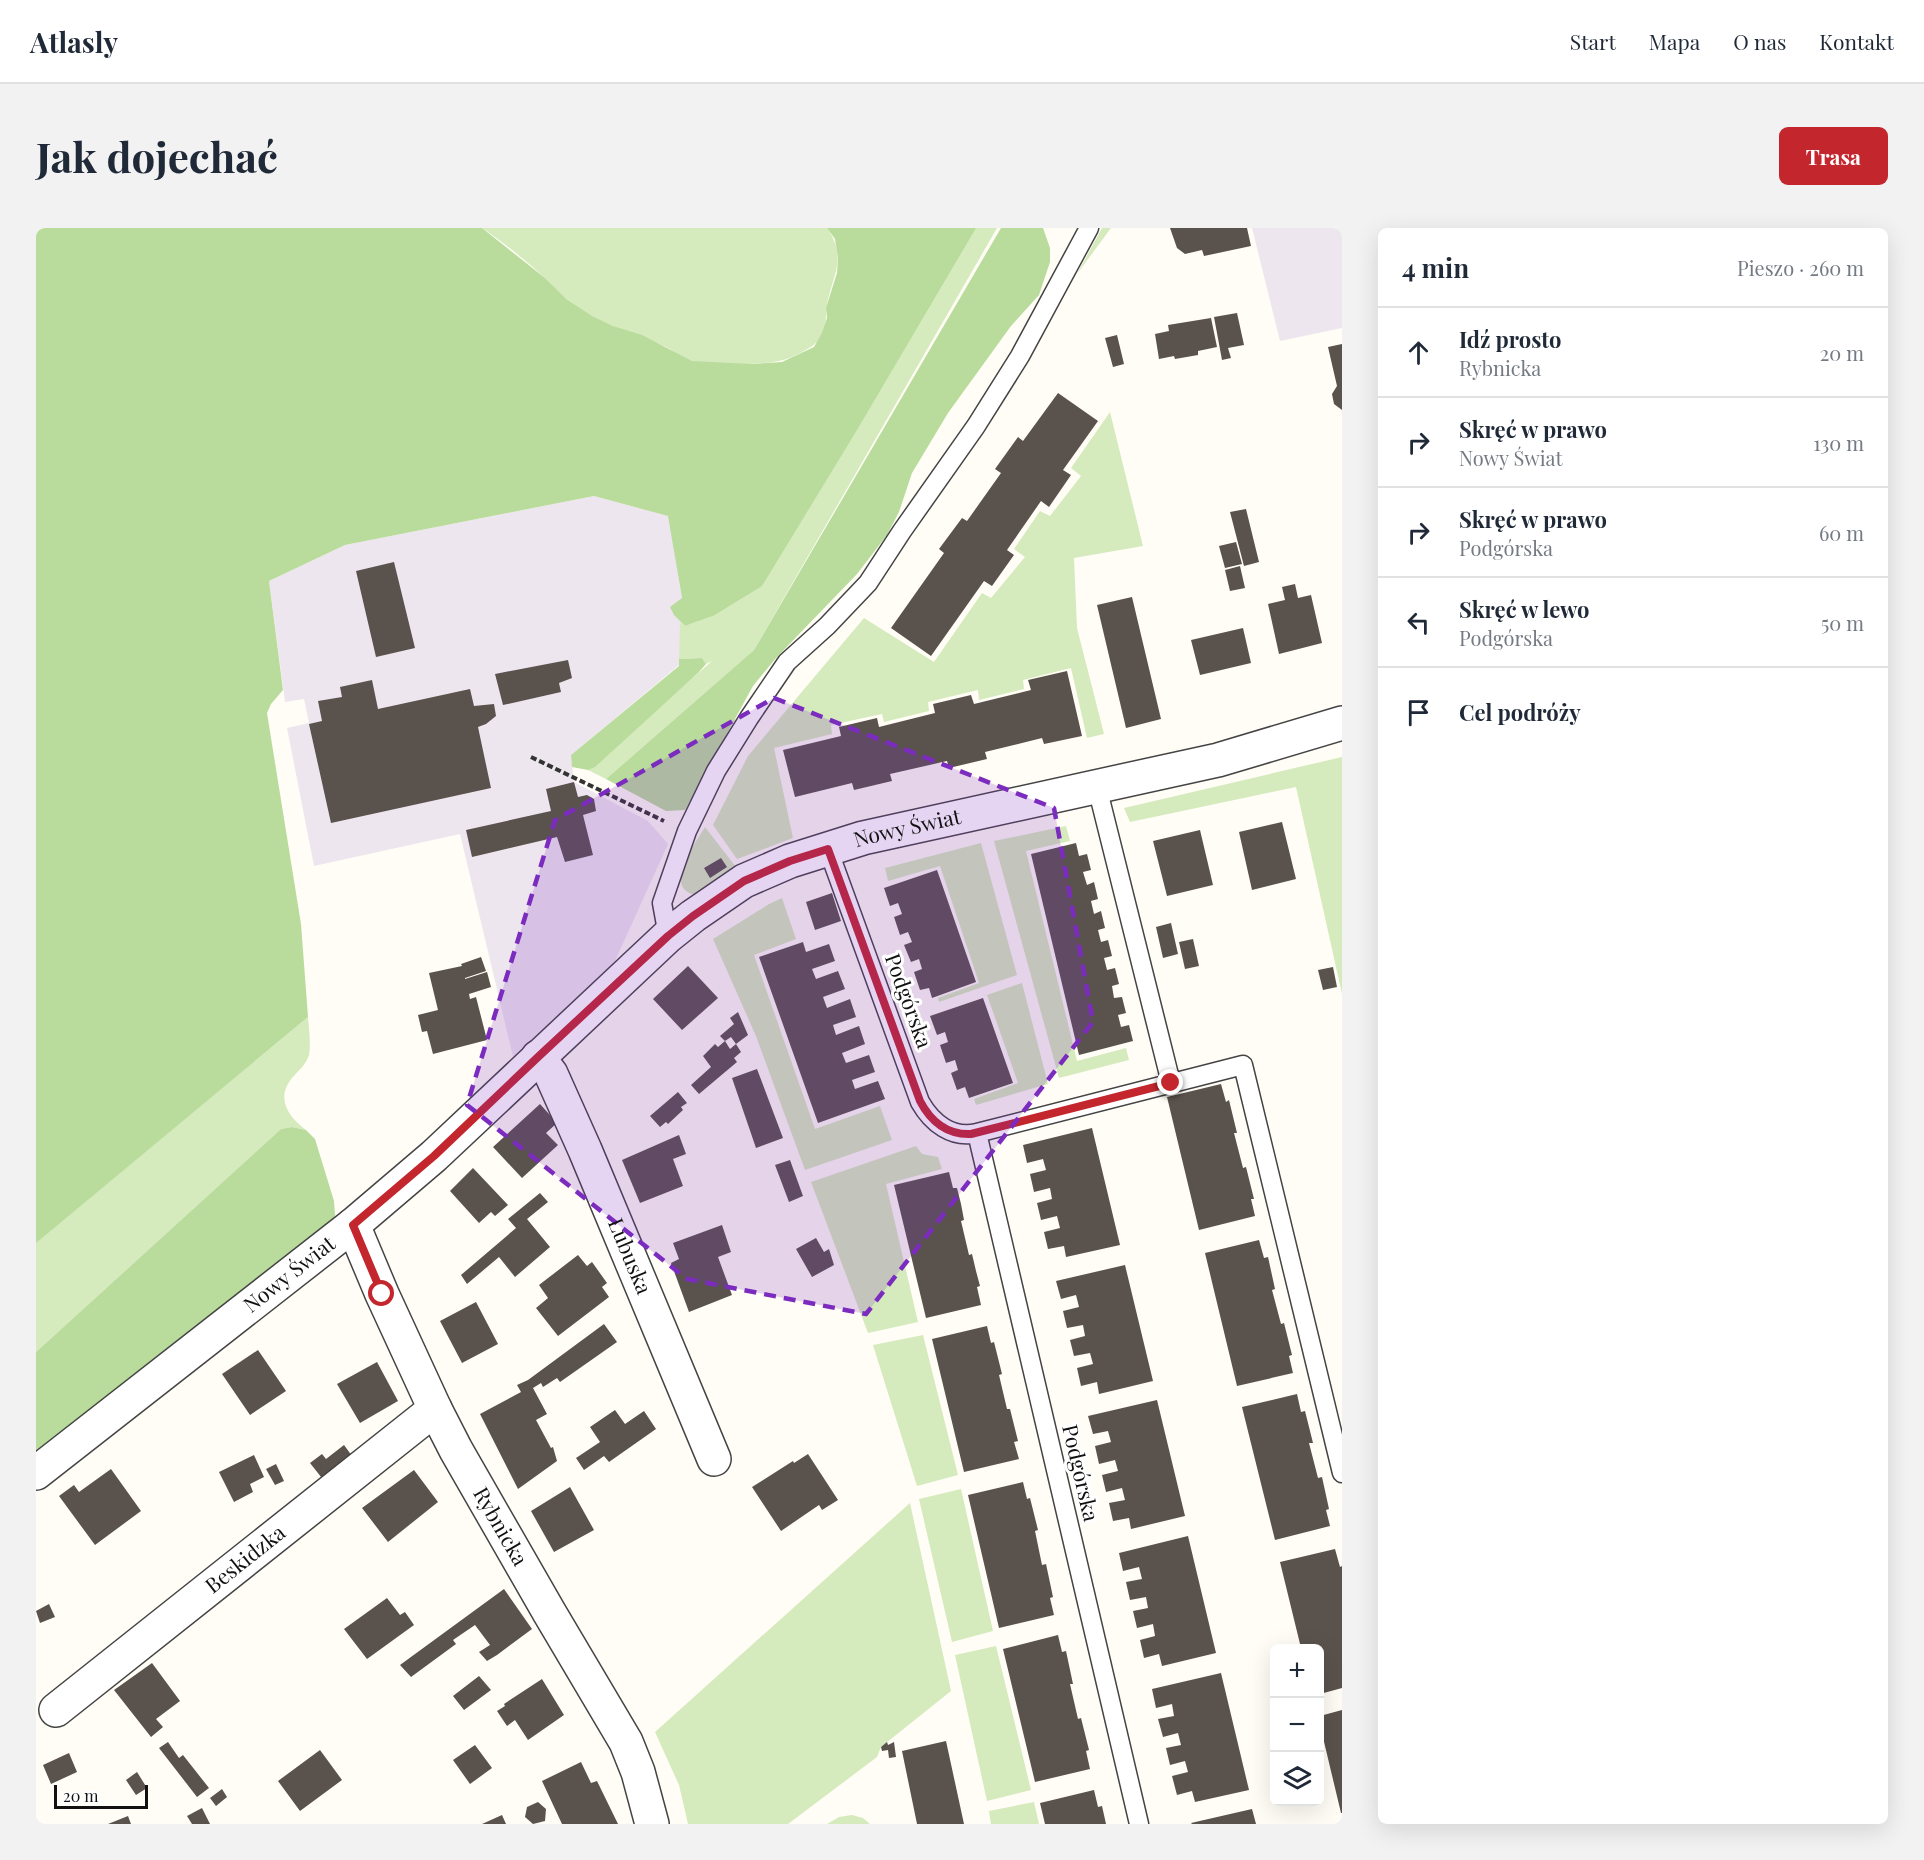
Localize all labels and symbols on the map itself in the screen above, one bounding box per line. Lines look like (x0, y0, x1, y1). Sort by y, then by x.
street label: Nowy Świat (850, 801, 964, 852)
street label: Podgórska (880, 949, 940, 1052)
route end (1157, 1069, 1183, 1095)
street label: Lubuska (603, 1213, 660, 1298)
street label: Nowy Świat (237, 1228, 340, 1318)
route start (368, 1280, 394, 1306)
street label: Podgórska (1057, 1421, 1107, 1524)
street label: Rybnicka (468, 1481, 536, 1571)
street label: Beskidzka (198, 1517, 291, 1598)
scale bar (54, 1782, 148, 1810)

